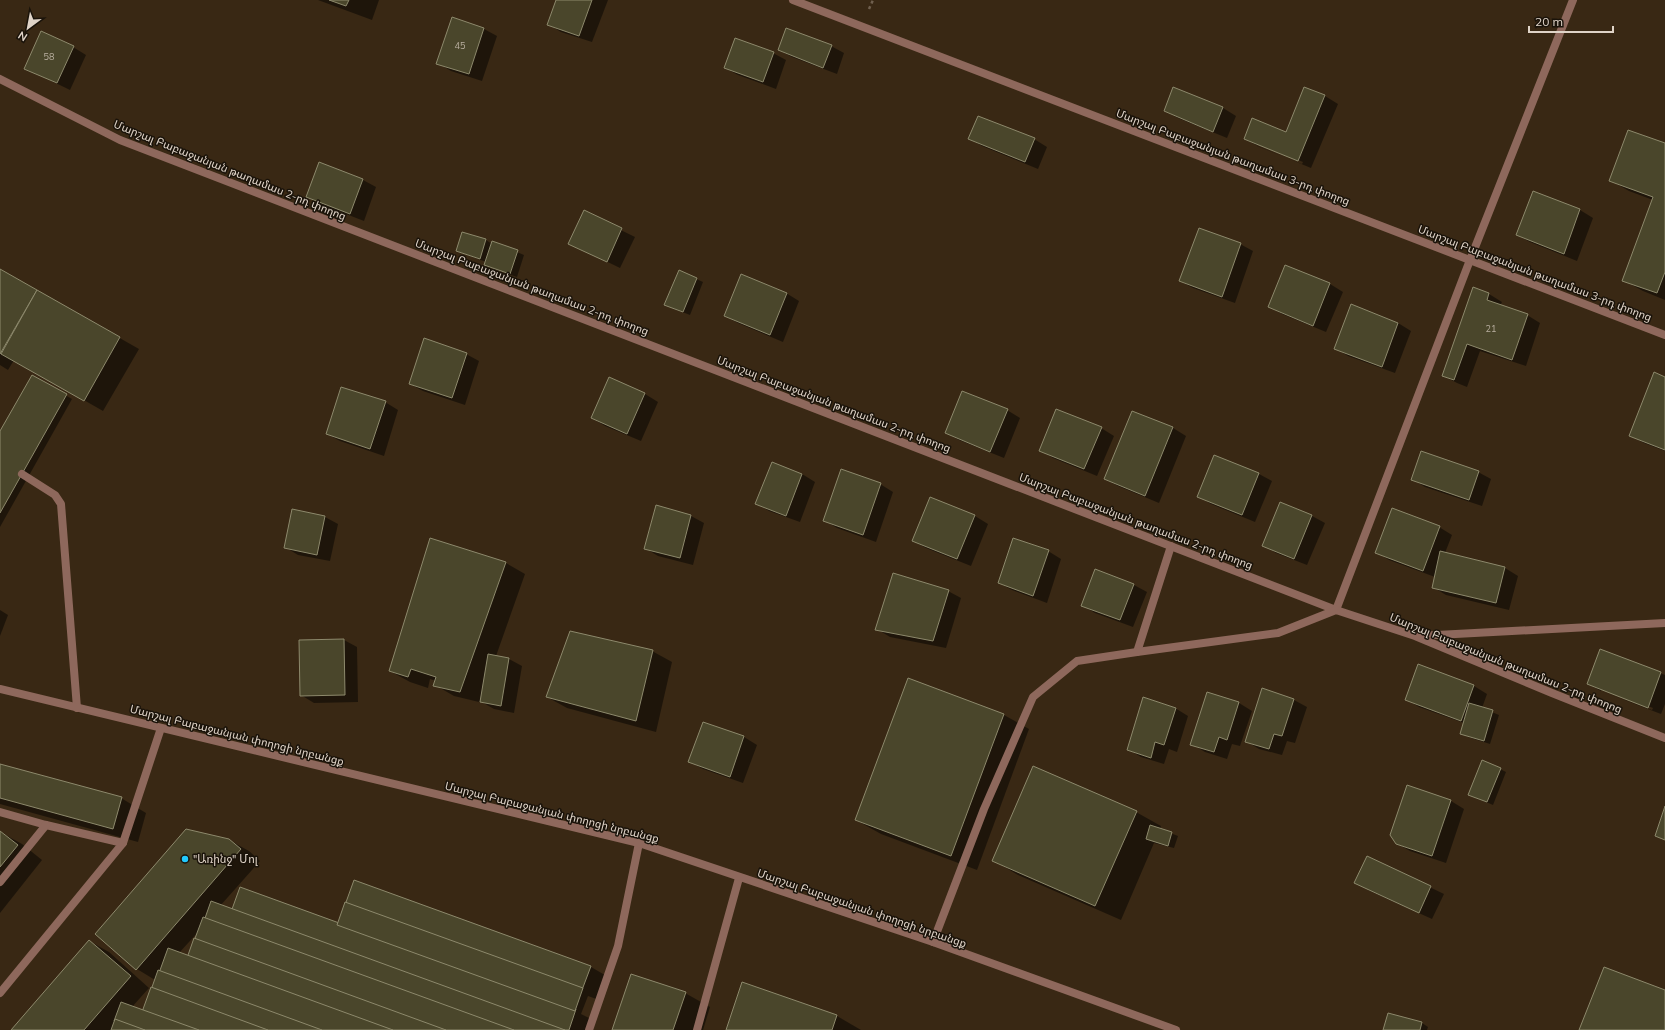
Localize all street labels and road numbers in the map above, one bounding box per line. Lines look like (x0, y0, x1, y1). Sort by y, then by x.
street label: Մարշալ Բաբաջանյան թաղամաս 3-րդ փողոց (1114, 106, 1352, 208)
street label: Մարշալ Բաբաջանյան թաղամաս 2-րդ փողոց (112, 117, 348, 223)
street label: Մարշալ Բաբաջանյան թաղամաս 3-րդ փողոց (1416, 222, 1654, 324)
street label: Մարշալ Բաբաջանյան թաղամաս 2-րդ փողոց (413, 236, 651, 338)
street label: Մարշալ Բաբաջանյան թաղամաս 2-րդ փողոց (715, 353, 953, 455)
street label: Մարշալ Բաբաջանյան թաղամաս 2-րդ փողոց (1017, 470, 1255, 572)
street label: Մարշալ Բաբաջանյան թաղամաս 2-րդ փողոց (1388, 610, 1624, 716)
street label: Մարշալ Բաբաջանյան փողոցի նրբանցք (128, 702, 346, 768)
street label: Մարշալ Բաբաջանյան փողոցի նրբանցք (443, 779, 661, 845)
street label: Մարշալ Բաբաջանյան փողոցի նրբանցք (756, 866, 968, 950)

